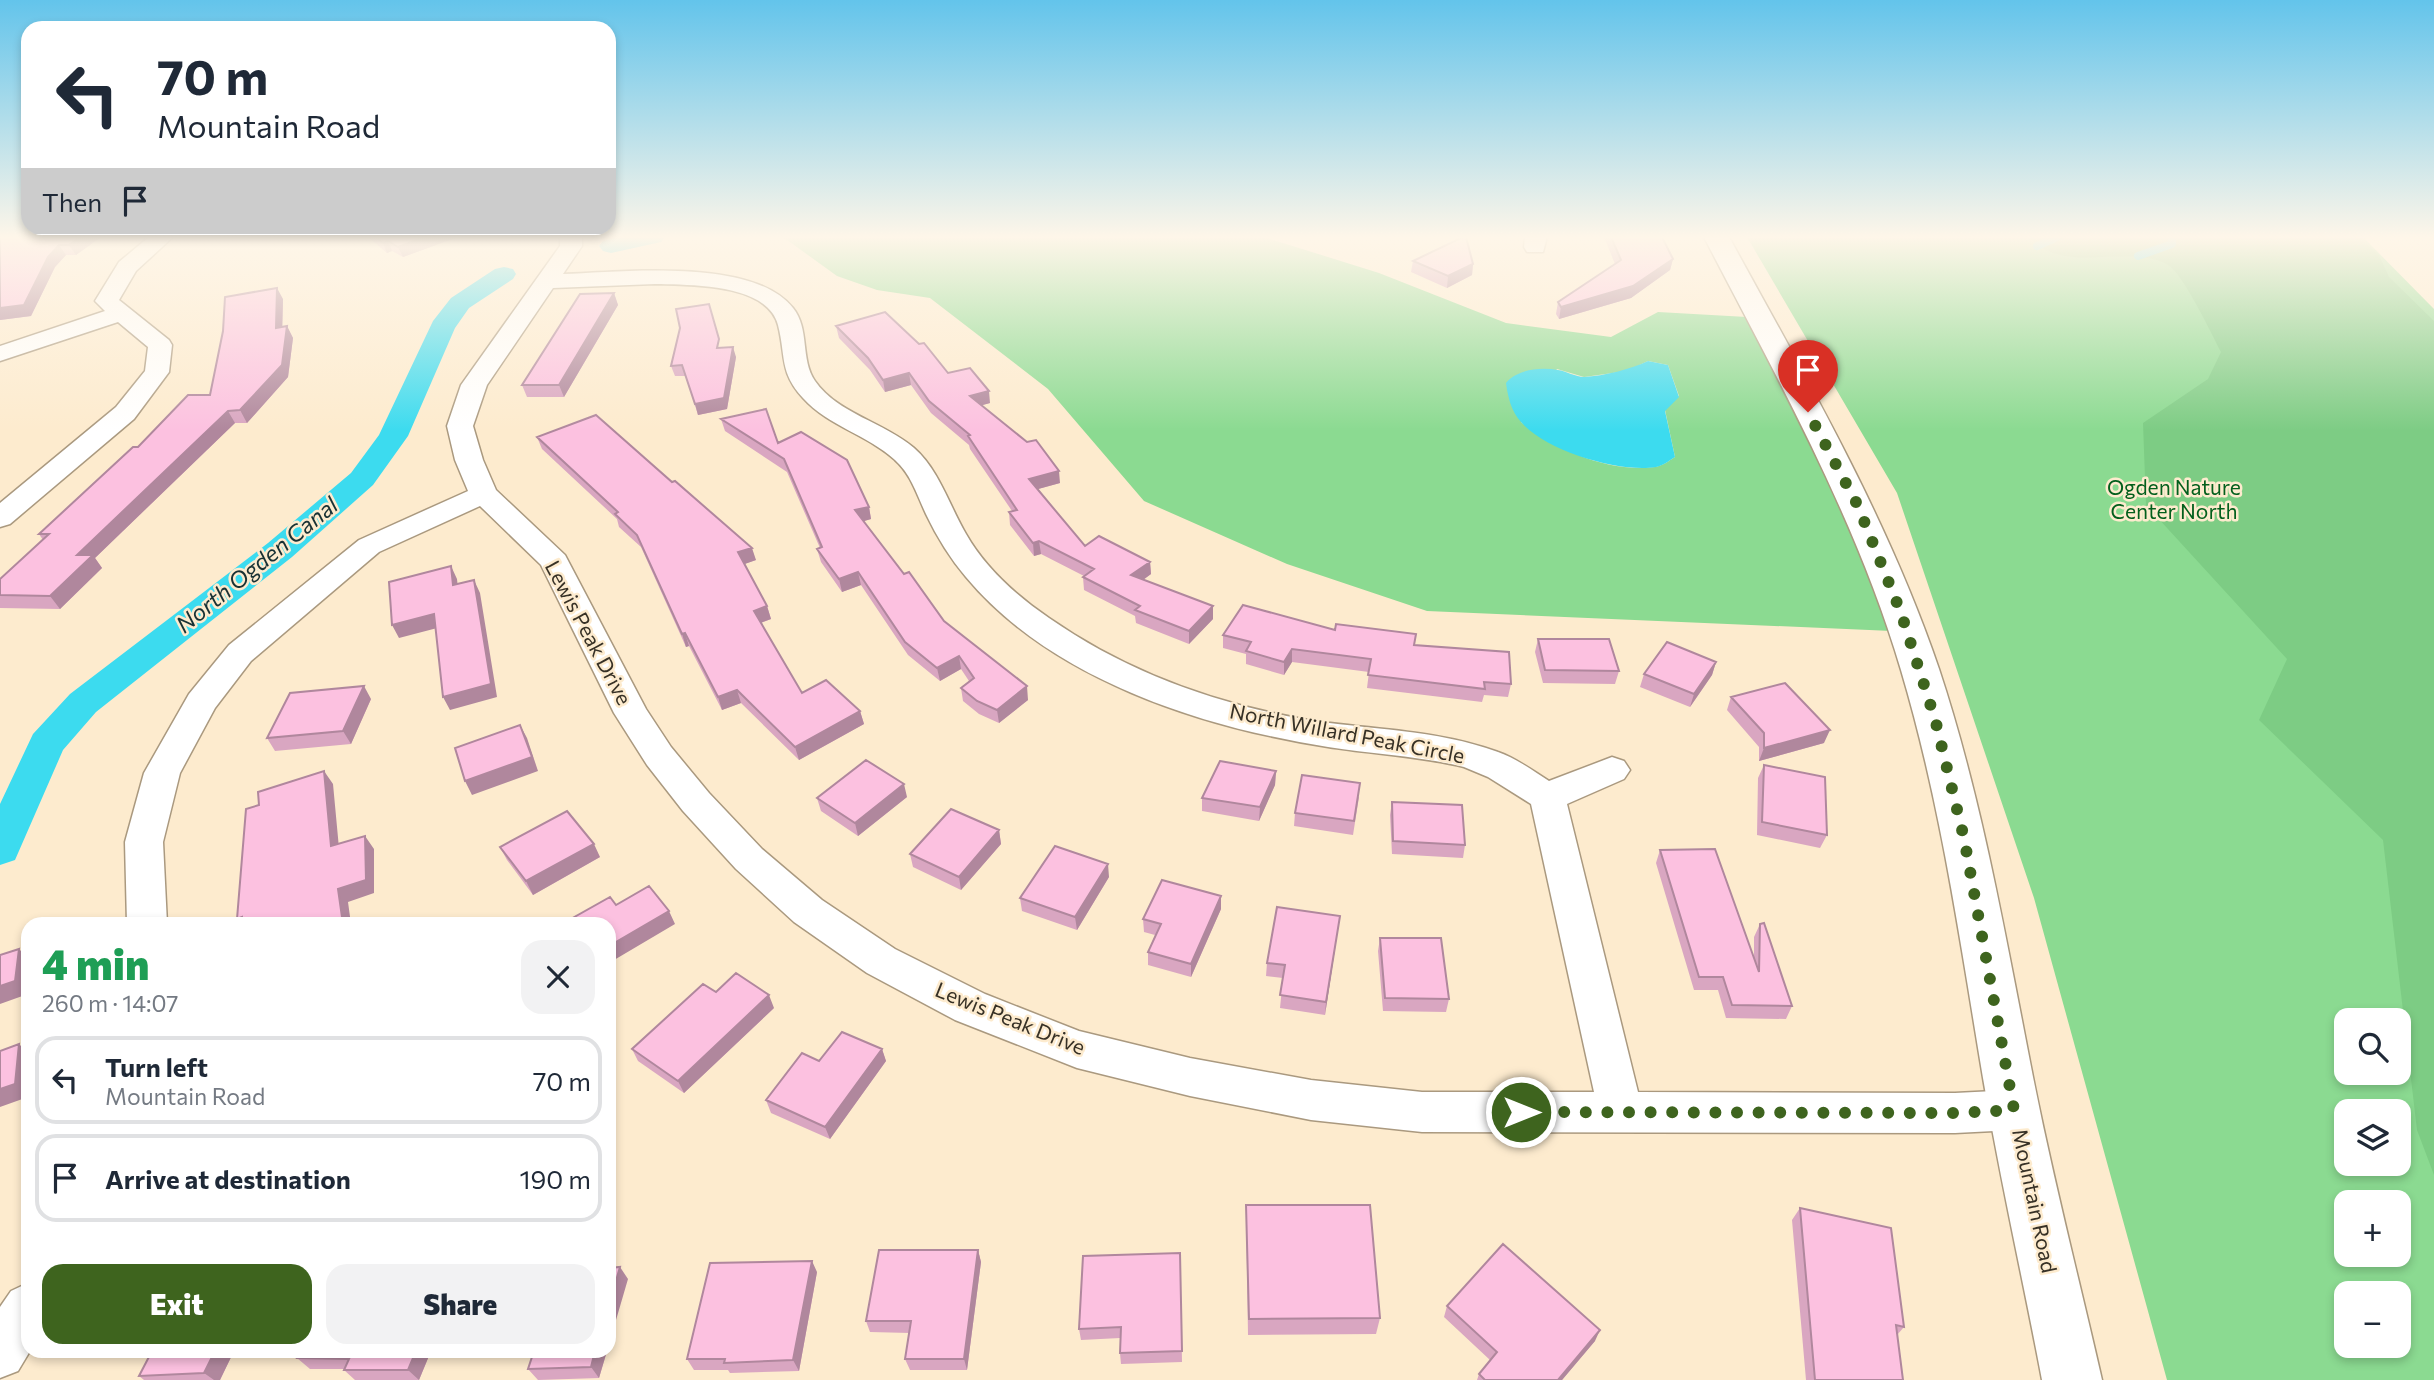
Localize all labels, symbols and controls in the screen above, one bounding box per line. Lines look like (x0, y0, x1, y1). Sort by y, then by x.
text: 70 m (157, 45, 268, 105)
icon: left (42, 49, 133, 140)
text: Mountain Road (157, 105, 380, 145)
icon: arrive (116, 182, 154, 220)
text: Then (42, 186, 102, 217)
pin (1778, 340, 1838, 412)
icon: arrive (1789, 351, 1827, 389)
park label: Ogden Nature Center North (2107, 474, 2241, 523)
water label: North Ogden Canal (170, 490, 344, 638)
street label: Lewis Peak Drive (541, 556, 638, 709)
street label: North Willard Peak Circle (1228, 697, 1467, 768)
text: 4 min (42, 937, 149, 989)
button: close (521, 940, 595, 1014)
street label: Lewis Peak Drive (932, 976, 1089, 1059)
text: 260 m · 14:07 (42, 989, 178, 1017)
map controls (2334, 1008, 2411, 1358)
button: search (2334, 1008, 2411, 1085)
text: Turn left (105, 1051, 208, 1082)
icon: left (46, 1061, 84, 1099)
text: 70 m (533, 1065, 591, 1096)
position arrow (1484, 1075, 1558, 1149)
text: Mountain Road (105, 1082, 265, 1110)
button: layers (2334, 1099, 2411, 1176)
street label: Mountain Road (2008, 1126, 2063, 1275)
icon: arrive (46, 1159, 84, 1197)
text: Arrive at destination (105, 1163, 351, 1194)
text: 190 m (519, 1163, 591, 1194)
button: + (2334, 1190, 2411, 1267)
button: Exit (42, 1264, 312, 1344)
button: Share (326, 1264, 595, 1344)
button: − (2334, 1281, 2411, 1358)

